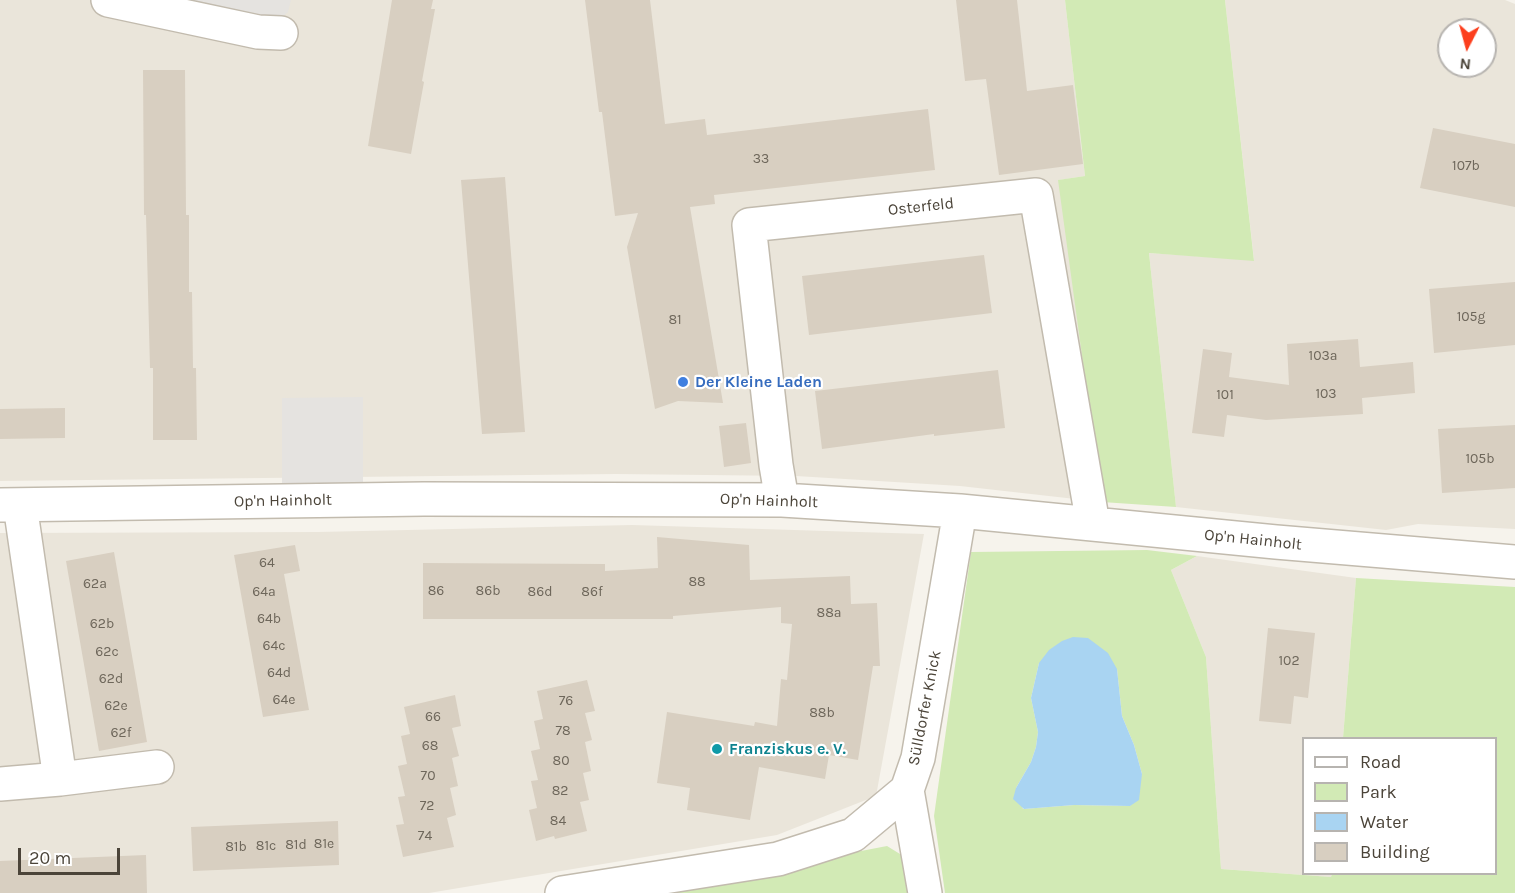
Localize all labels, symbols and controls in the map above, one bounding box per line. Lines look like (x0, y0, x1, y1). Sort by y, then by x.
north arrow (1437, 18, 1497, 78)
text: N (1459, 54, 1472, 74)
house number: 33 (753, 151, 769, 167)
house number: 107b (1452, 158, 1480, 174)
street label: Osterfeld (887, 194, 955, 220)
house number: 105g (1457, 309, 1485, 325)
house number: 81 (668, 312, 682, 328)
house number: 103a (1309, 348, 1337, 364)
place label: Der Kleine Laden (695, 372, 822, 392)
marker: Der Kleine Laden (676, 375, 690, 389)
house number: 103 (1315, 386, 1337, 402)
house number: 101 (1216, 387, 1234, 403)
house number: 105b (1465, 451, 1495, 467)
street label: Op'n Hainholt (720, 490, 818, 512)
street label: Op'n Hainholt (234, 491, 332, 511)
street label: Op'n Hainholt (1203, 525, 1303, 555)
house number: 64 (259, 555, 275, 571)
house number: 88 (688, 574, 706, 590)
house number: 62a (83, 576, 107, 592)
house number: 86 (428, 583, 444, 599)
house number: 86b (476, 583, 500, 599)
house number: 64a (252, 584, 276, 600)
house number: 86d (528, 584, 552, 600)
house number: 86f (581, 584, 603, 600)
house number: 88a (817, 605, 841, 621)
house number: 64b (257, 611, 281, 627)
house number: 62b (90, 616, 114, 632)
house number: 64c (262, 638, 286, 654)
house number: 62c (95, 644, 119, 660)
street label: Sülldorfer Knick (904, 649, 946, 767)
house number: 102 (1278, 653, 1300, 669)
house number: 64d (267, 665, 291, 681)
house number: 62d (99, 671, 123, 687)
house number: 64e (272, 692, 296, 708)
house number: 76 (559, 693, 573, 709)
house number: 62e (104, 698, 128, 714)
house number: 88b (809, 705, 835, 721)
house number: 66 (425, 709, 441, 725)
house number: 78 (555, 723, 571, 739)
house number: 62f (111, 725, 131, 741)
legend (1302, 737, 1497, 875)
house number: 68 (422, 738, 438, 754)
place label: Franziskus e. V. (729, 739, 846, 759)
marker: Franziskus e. V. (710, 742, 724, 756)
text: Road (1360, 751, 1401, 773)
house number: 80 (553, 753, 569, 769)
house number: 70 (421, 768, 435, 784)
text: Park (1360, 781, 1397, 803)
house number: 82 (552, 783, 568, 799)
house number: 72 (420, 798, 434, 814)
text: Water (1360, 811, 1408, 833)
house number: 84 (550, 813, 566, 829)
house number: 74 (418, 828, 432, 844)
scale bar (21, 836, 123, 874)
house number: 81e (314, 836, 334, 852)
house number: 81d (285, 837, 307, 853)
house number: 81c (256, 838, 276, 854)
house number: 81b (225, 839, 247, 855)
text: Building (1360, 841, 1430, 863)
text: 20 m (29, 847, 71, 869)

